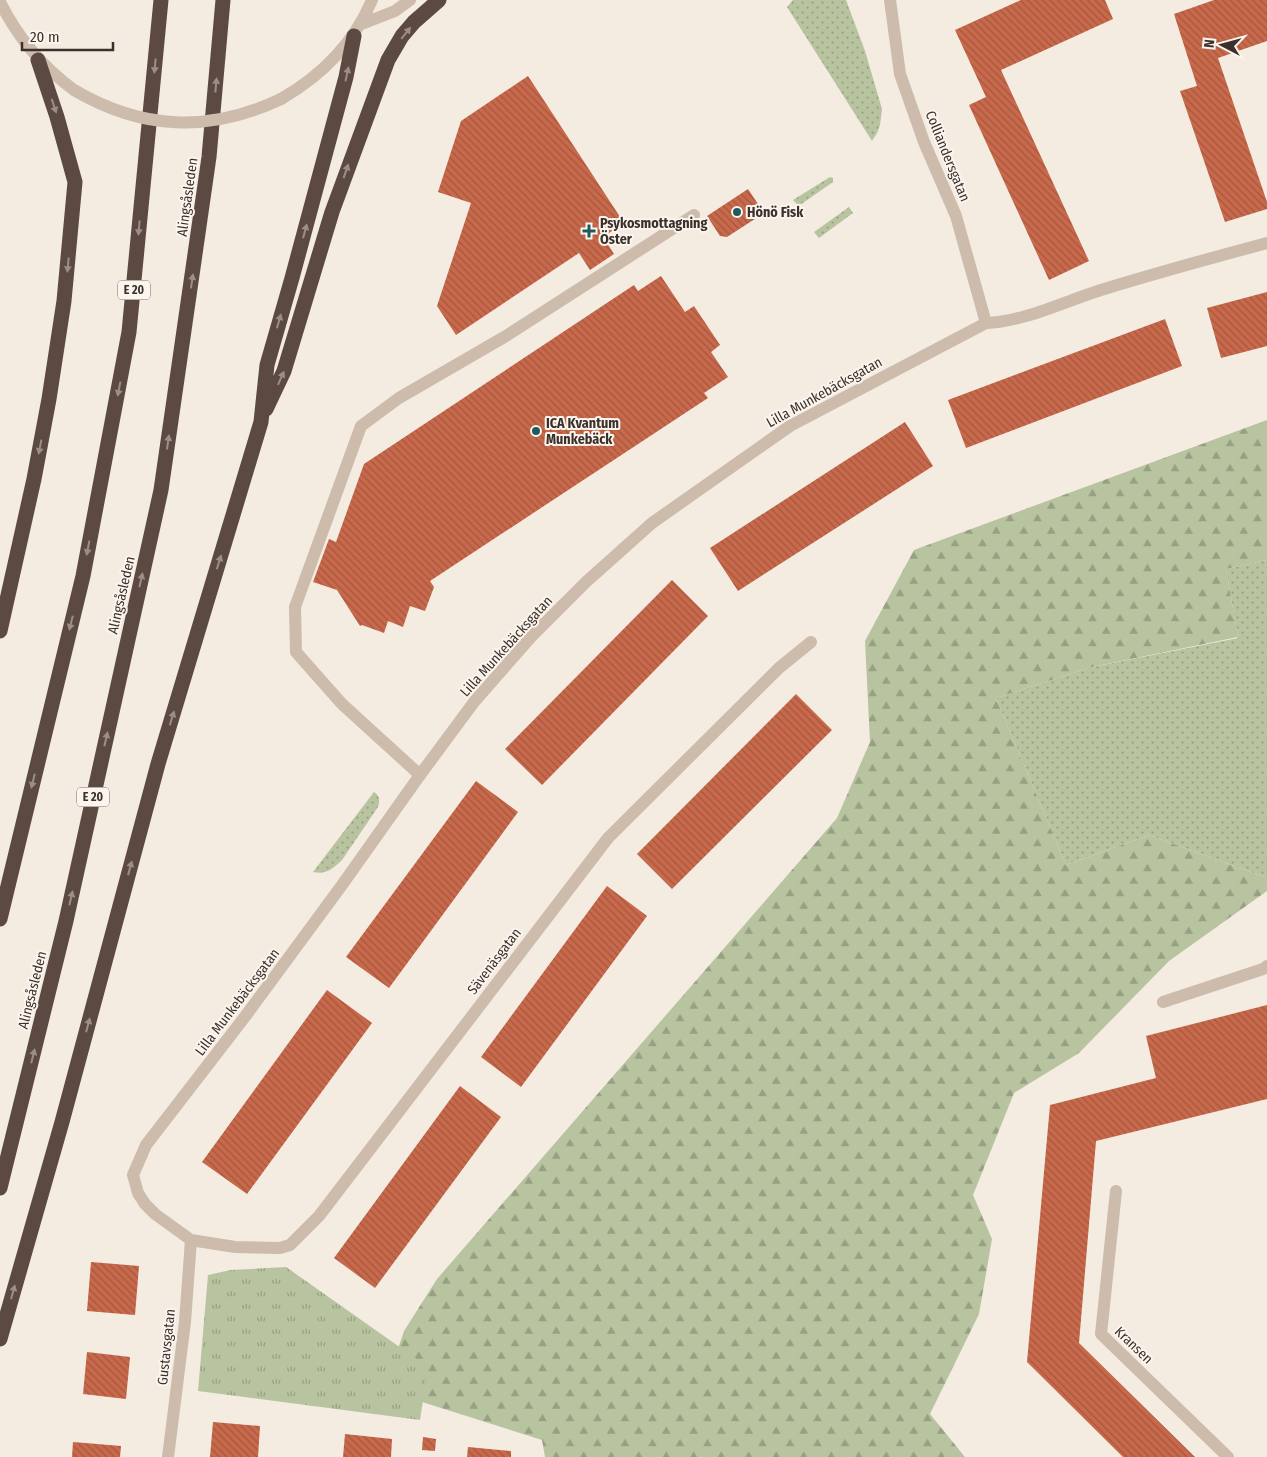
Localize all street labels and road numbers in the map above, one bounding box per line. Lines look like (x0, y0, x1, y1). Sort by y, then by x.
street label: Colliandersgatan (922, 108, 973, 204)
street label: Alingsåsleden (174, 157, 201, 238)
road number: E 20 (118, 280, 150, 300)
street label: Lilla Munkebäcksgatan (763, 354, 885, 431)
street label: Alingsåsleden (104, 555, 139, 636)
street label: Lilla Munkebäcksgatan (457, 592, 556, 700)
road number: E 20 (77, 788, 109, 806)
street label: Sävenäsgatan (464, 925, 525, 998)
street label: Lilla Munkebäcksgatan (192, 945, 283, 1059)
street label: Alingsåsleden (15, 950, 50, 1031)
street label: Gustavsgatan (154, 1308, 179, 1386)
street label: Kransen (1111, 1323, 1156, 1368)

